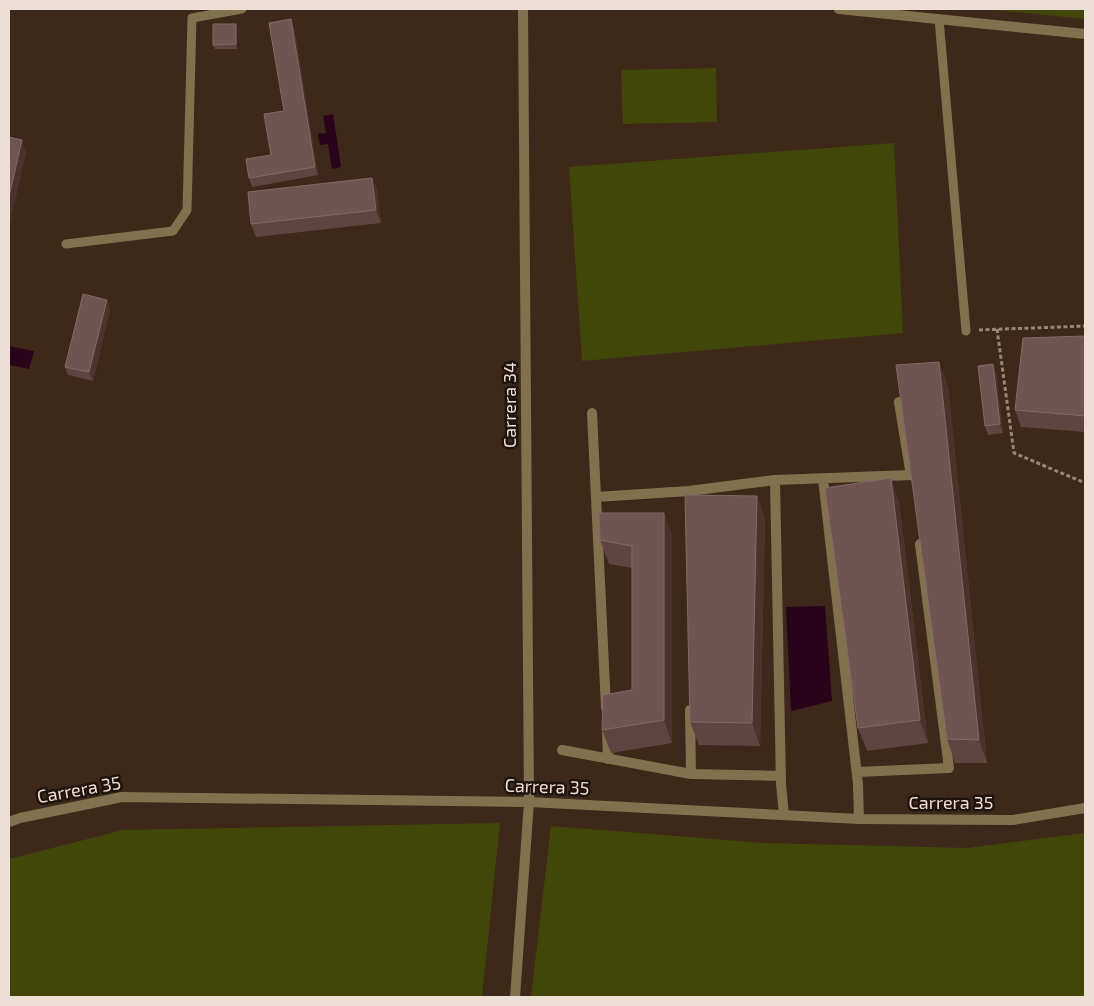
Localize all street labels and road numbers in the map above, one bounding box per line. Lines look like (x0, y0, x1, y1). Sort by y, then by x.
street label: Carrera 34 (498, 362, 520, 448)
street label: Carrera 35 (35, 771, 122, 807)
street label: Carrera 35 (504, 774, 590, 798)
street label: Carrera 35 (909, 791, 993, 813)

